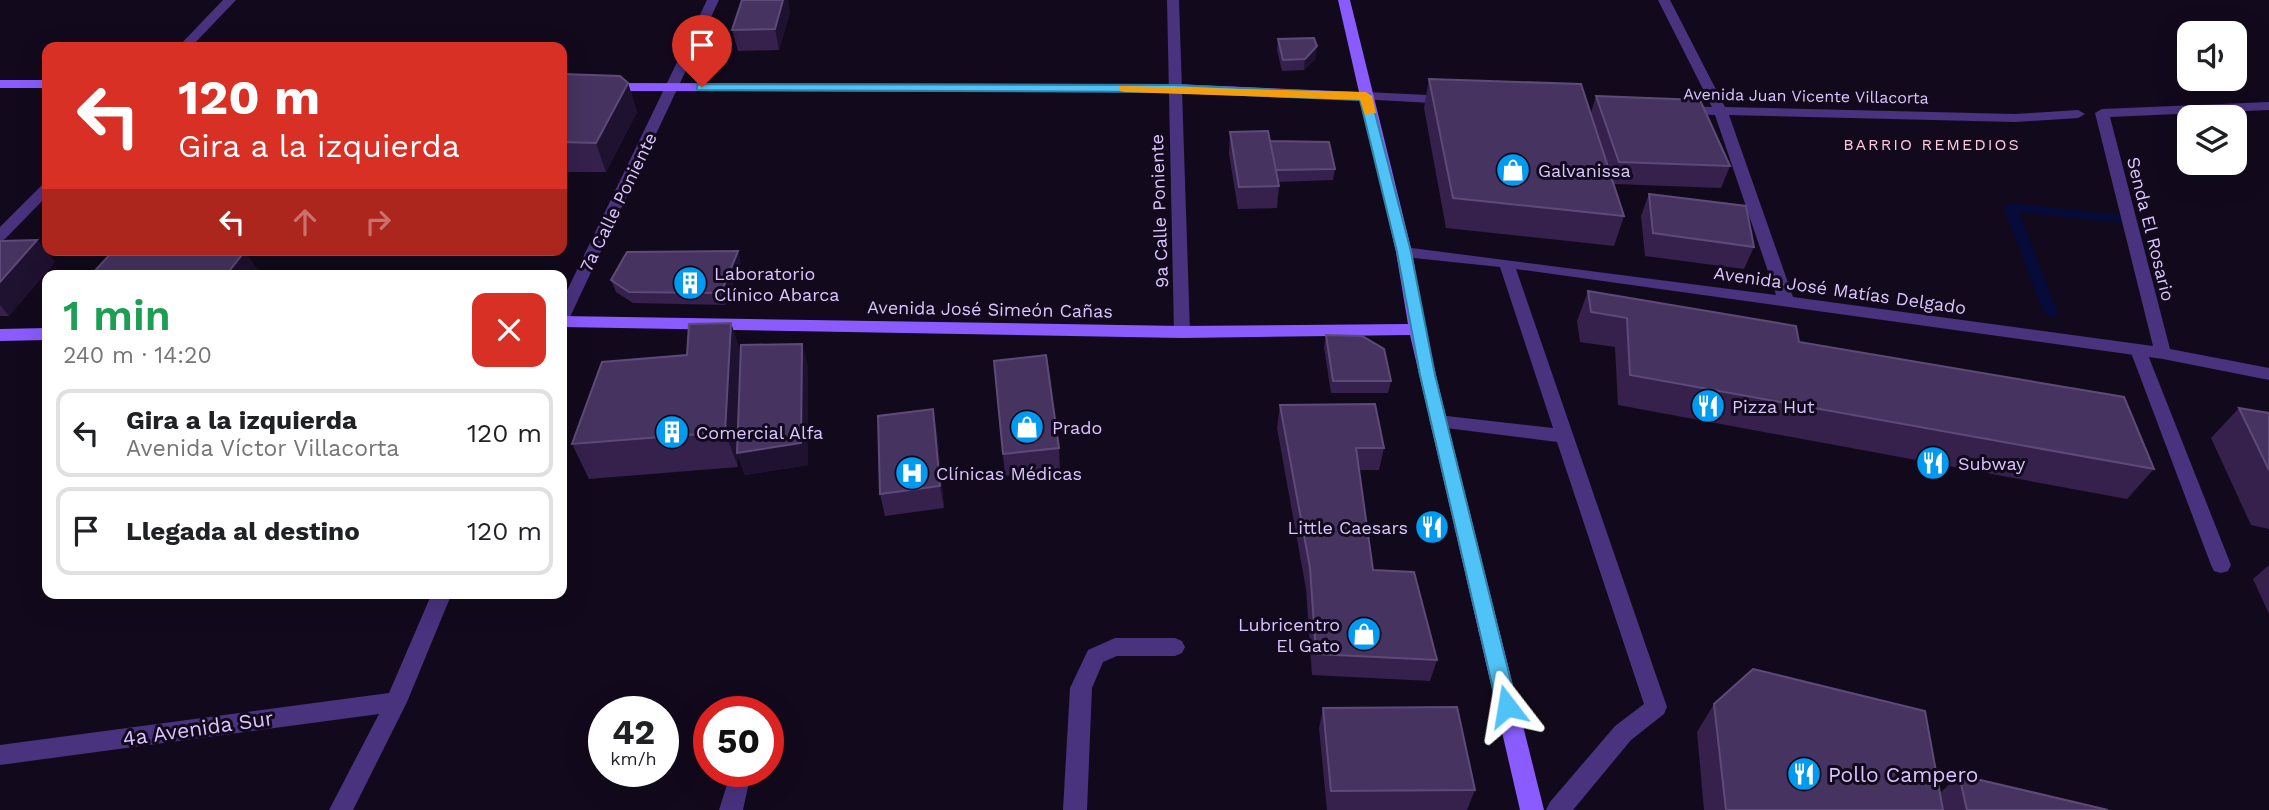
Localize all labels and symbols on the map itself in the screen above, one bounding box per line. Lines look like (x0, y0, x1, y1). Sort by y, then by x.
pin (672, 15, 732, 87)
street label: Avenida Juan Vicente Villacorta (1683, 84, 1929, 108)
street label: 7a Calle Poniente (575, 129, 661, 275)
street label: 9a Calle Poniente (1146, 134, 1172, 288)
district label: BARRIO REMEDIOS (1843, 135, 2021, 154)
shop icon: Galvanissa (1494, 151, 1532, 189)
street label: Senda El Rosario (2123, 155, 2179, 303)
place label: Galvanissa (1538, 160, 1631, 181)
street label: Avenida José Matías Delgado (1713, 262, 1967, 318)
place label: Laboratorio Clínico Abarca (714, 263, 840, 305)
building icon: Laboratorio Clínico Abarca (671, 264, 709, 302)
street label: Avenida José Simeón Cañas (867, 296, 1113, 322)
restaurant icon: Pizza Hut (1689, 387, 1727, 425)
place label: Pizza Hut (1732, 396, 1815, 417)
shop icon: Prado (1008, 408, 1046, 446)
building icon: Comercial Alfa (653, 413, 691, 451)
place label: Prado (1052, 417, 1102, 438)
place label: Comercial Alfa (696, 422, 823, 443)
restaurant icon: Subway (1914, 444, 1952, 482)
place label: Subway (1958, 453, 2026, 474)
hospital icon: Clínicas Médicas (893, 454, 931, 492)
place label: Clínicas Médicas (936, 463, 1082, 484)
restaurant icon: Little Caesars (1413, 508, 1451, 546)
place label: Little Caesars (1287, 517, 1408, 538)
place label: Lubricentro El Gato (1238, 614, 1340, 656)
shop icon: Lubricentro El Gato (1345, 615, 1383, 653)
position arrow (1470, 669, 1544, 743)
speed limit sign: 50 (693, 696, 784, 787)
street label: 4a Avenida Sur (121, 705, 275, 751)
restaurant icon: Pollo Campero (1785, 755, 1823, 793)
place label: Pollo Campero (1828, 762, 1978, 787)

